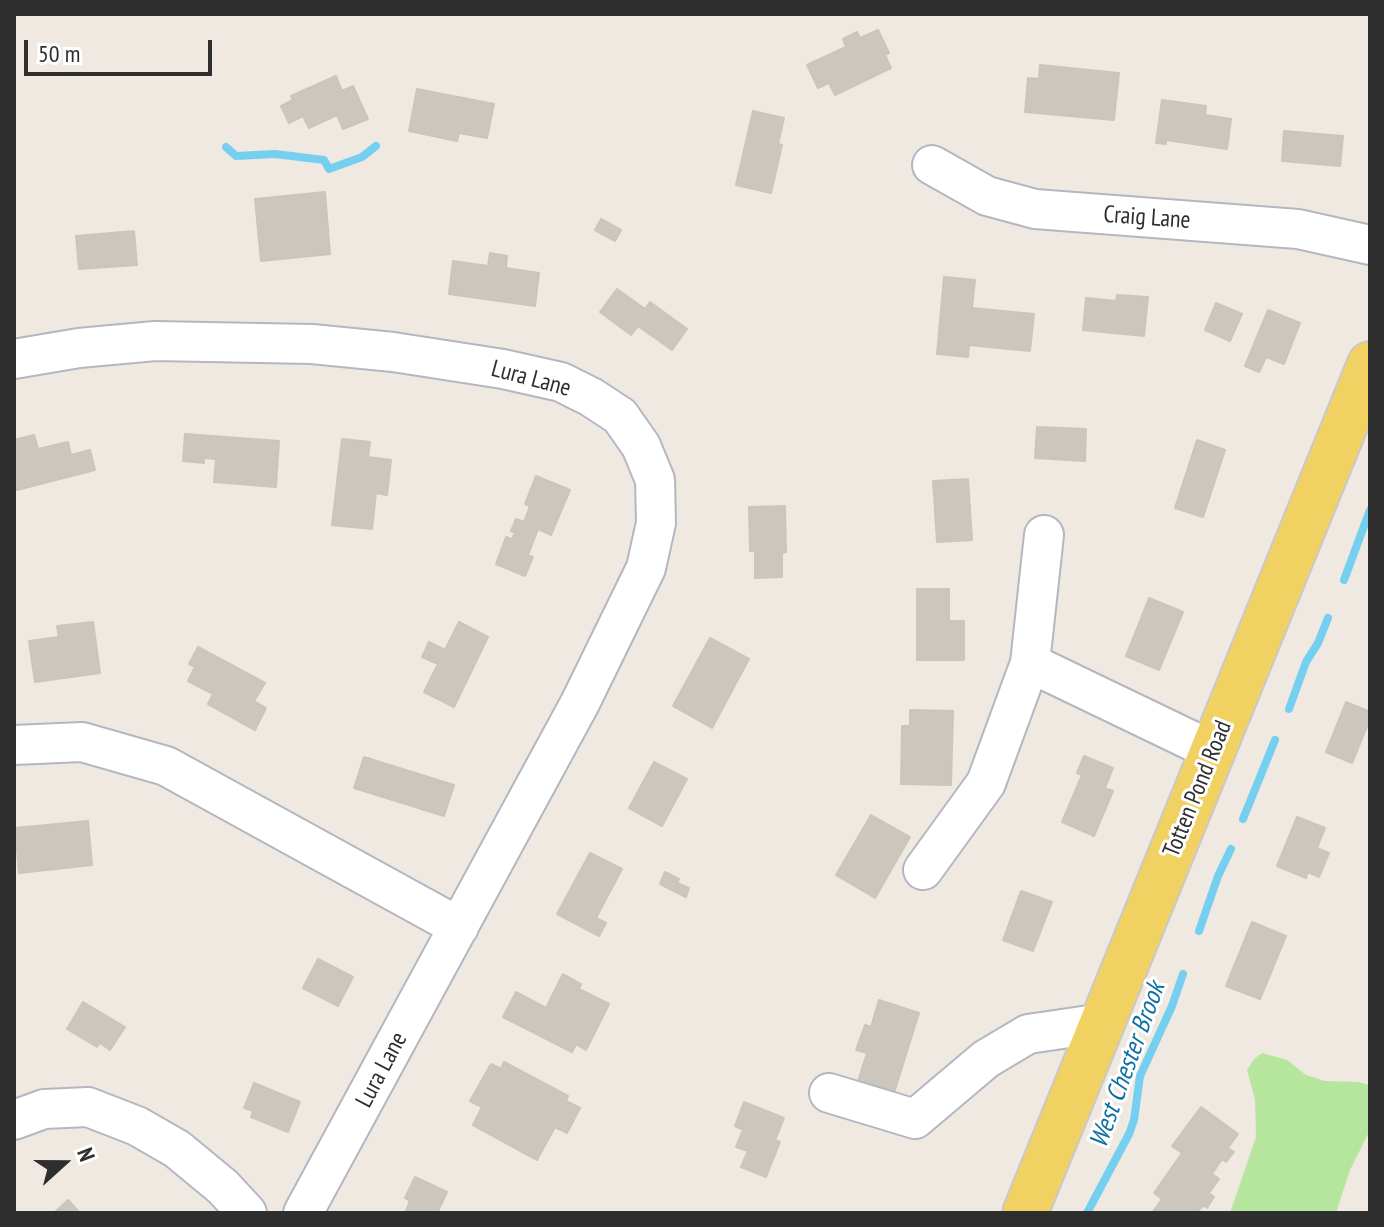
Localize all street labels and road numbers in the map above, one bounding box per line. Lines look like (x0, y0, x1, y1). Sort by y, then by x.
street label: Craig Lane (1103, 201, 1191, 235)
street label: Lura Lane (488, 355, 574, 403)
street label: Totten Pond Road (1158, 717, 1238, 861)
street label: Lura Lane (350, 1027, 414, 1113)

